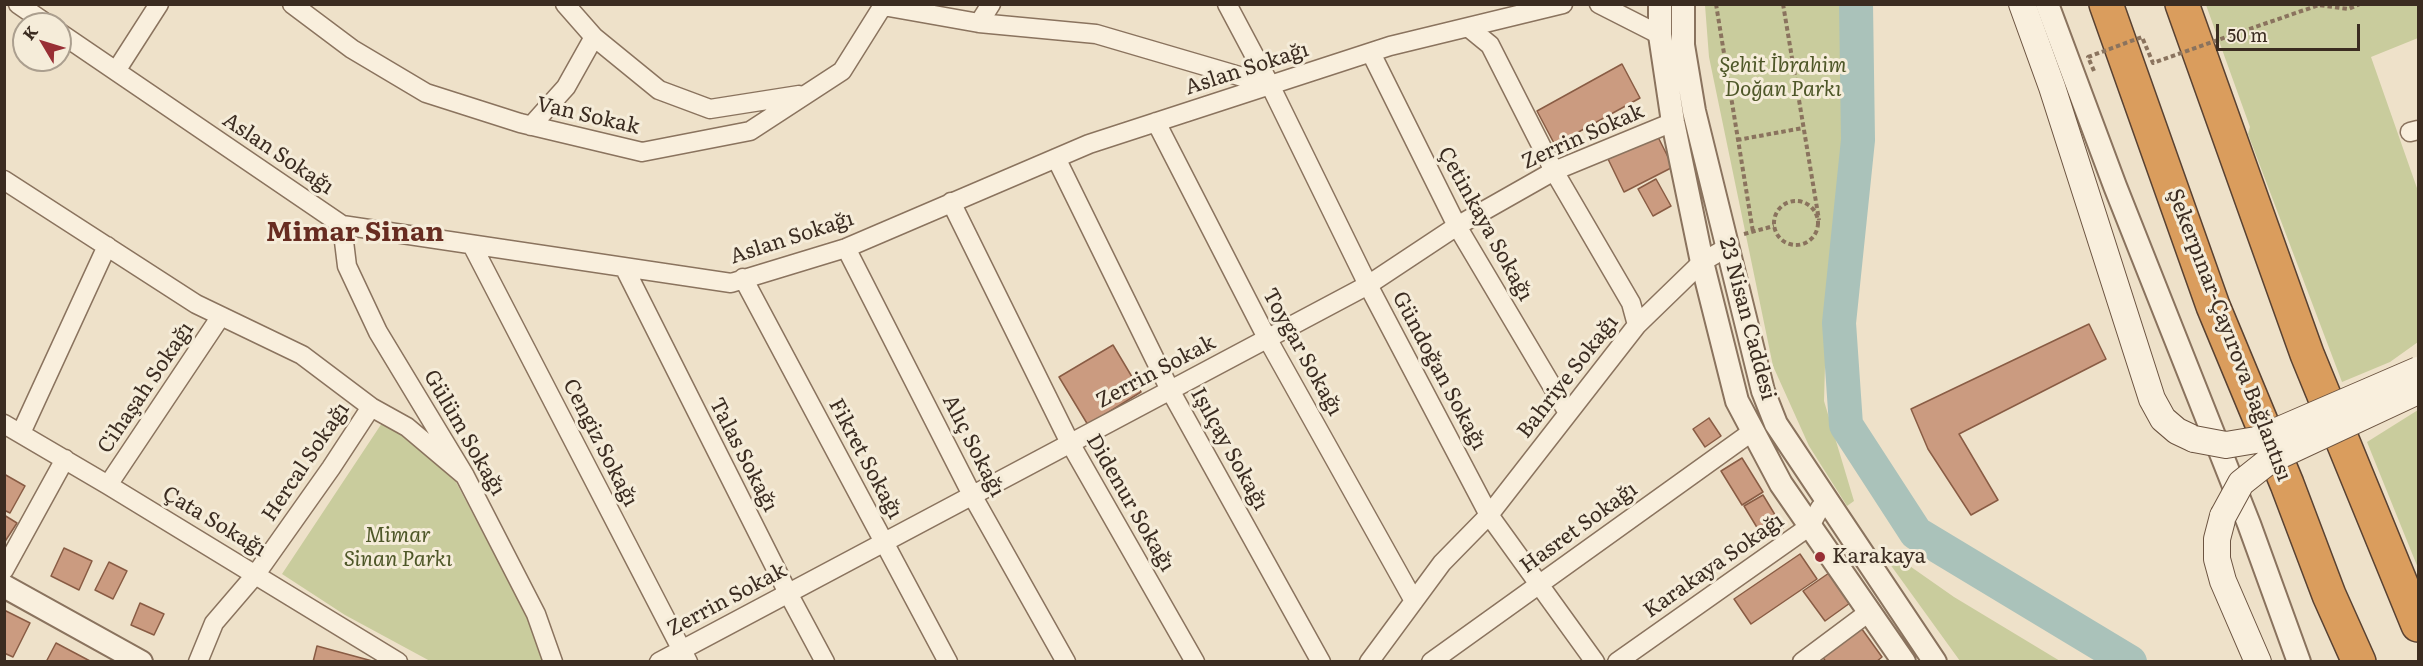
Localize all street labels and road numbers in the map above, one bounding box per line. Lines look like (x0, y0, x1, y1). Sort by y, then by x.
street label: Aslan Sokağı (1182, 37, 1312, 101)
street label: Van Sokak (534, 92, 642, 140)
street label: Zerrin Sokak (1518, 99, 1648, 175)
street label: Aslan Sokağı (218, 108, 338, 200)
street label: Çetinkaya Sokağı (1432, 143, 1538, 305)
street label: Şekerpınar-Çayırova Bağlantısı (2161, 185, 2297, 485)
street label: Aslan Sokağı (727, 206, 857, 270)
street label: 23 Nisan Caddesi (1713, 235, 1781, 403)
street label: Toygar Sokağı (1257, 284, 1347, 420)
street label: Gündoğan Sokağı (1387, 287, 1491, 455)
street label: Bahriye Sokağı (1512, 310, 1624, 444)
street label: Cihaşah Sokağı (93, 318, 199, 458)
street label: Zerrin Sokak (1092, 330, 1220, 414)
street label: Gülüm Sokağı (418, 366, 510, 500)
street label: Cengiz Sokağı (557, 375, 643, 511)
street label: Işılçay Sokağı (1185, 383, 1273, 515)
street label: Alıç Sokağı (936, 391, 1010, 501)
street label: Talas Sokağı (704, 394, 782, 516)
street label: Fikret Sokağı (823, 394, 907, 524)
street label: Hercal Sokağı (257, 398, 355, 526)
street label: Didenur Sokağı (1080, 430, 1180, 576)
street label: Hasret Sokağı (1516, 477, 1642, 579)
street label: Çata Sokağı (158, 481, 270, 563)
street label: Karakaya Sokağı (1639, 508, 1789, 624)
street label: Zerrin Sokak (663, 558, 791, 642)

